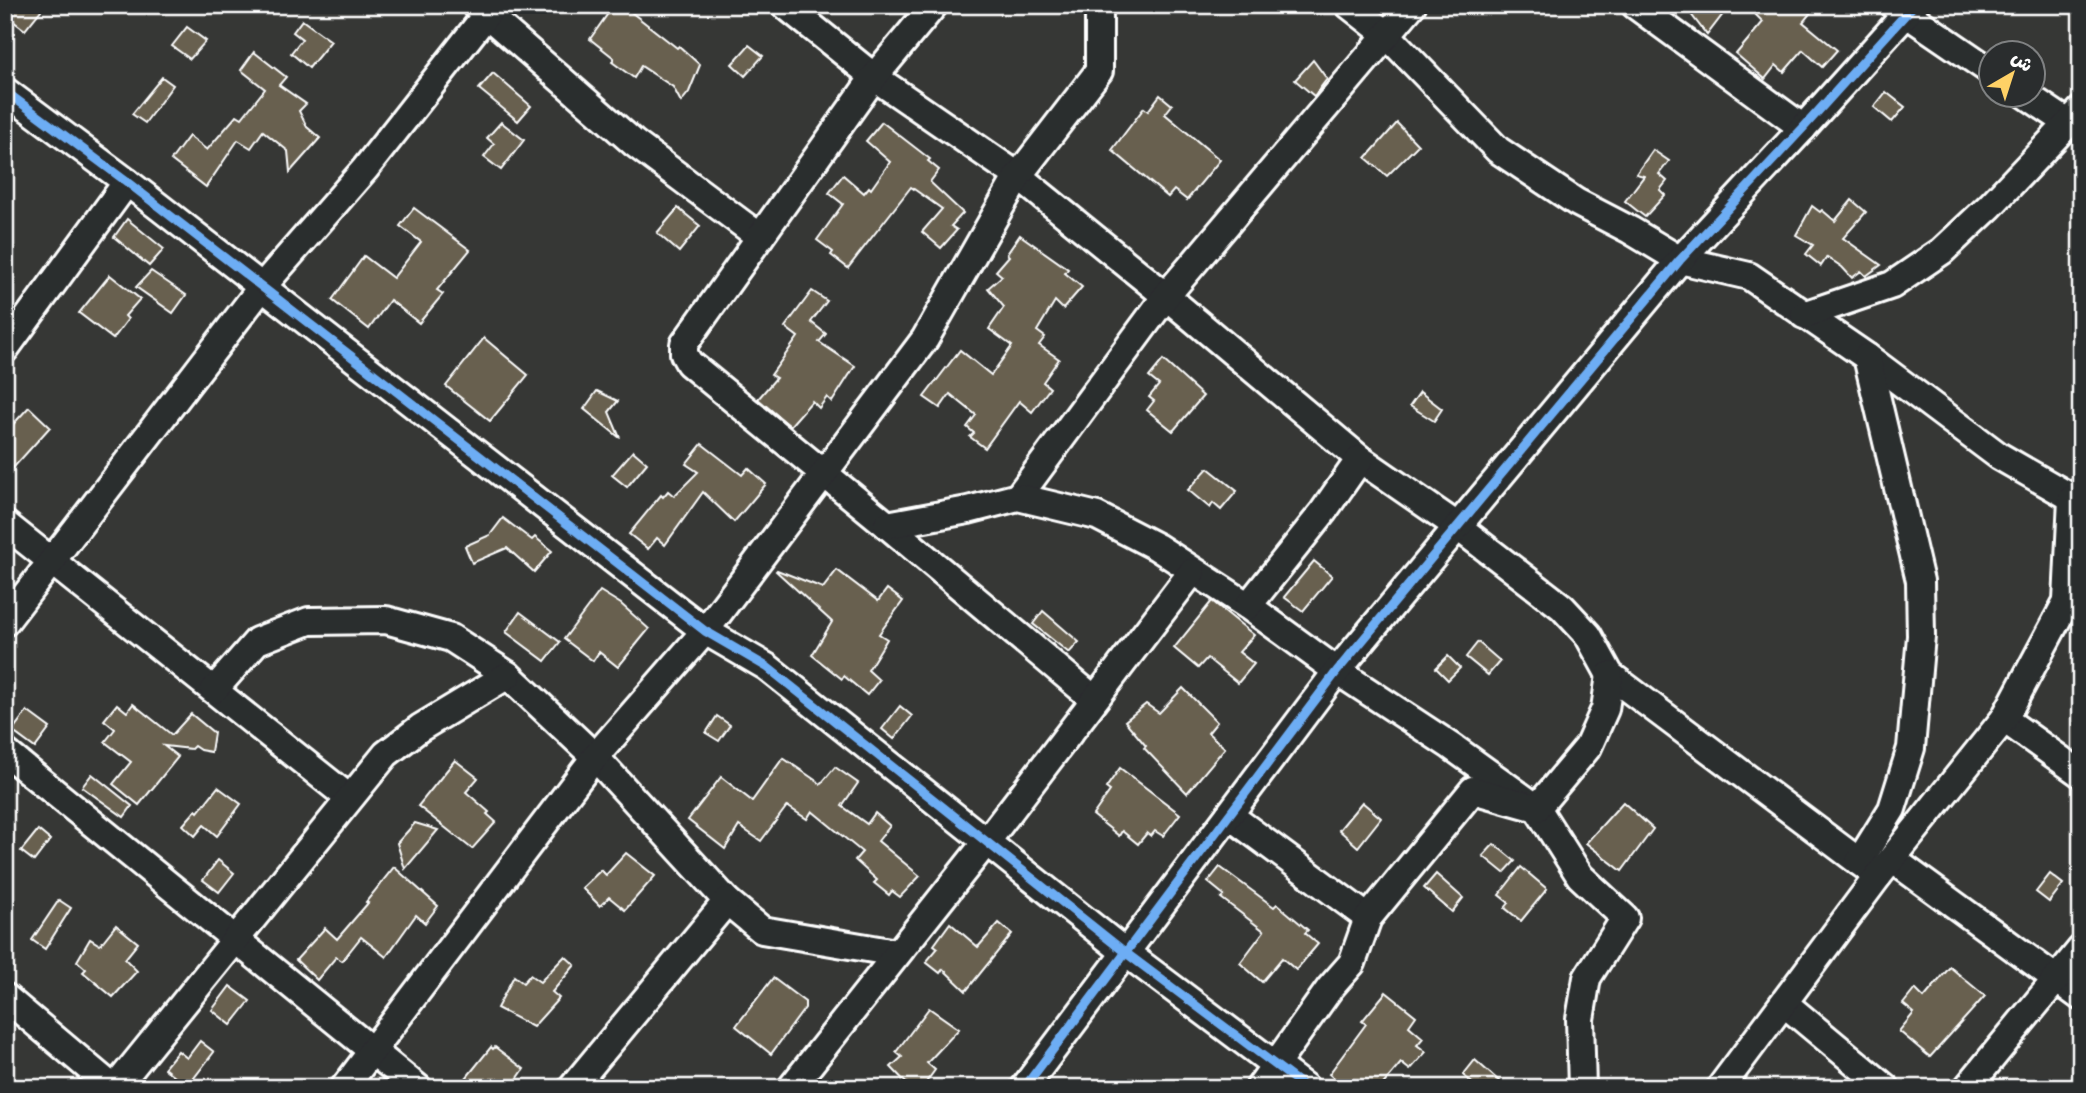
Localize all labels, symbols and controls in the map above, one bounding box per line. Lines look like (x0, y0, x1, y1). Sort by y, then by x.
north arrow (1978, 38, 2048, 108)
text: ش (2004, 42, 2041, 81)

